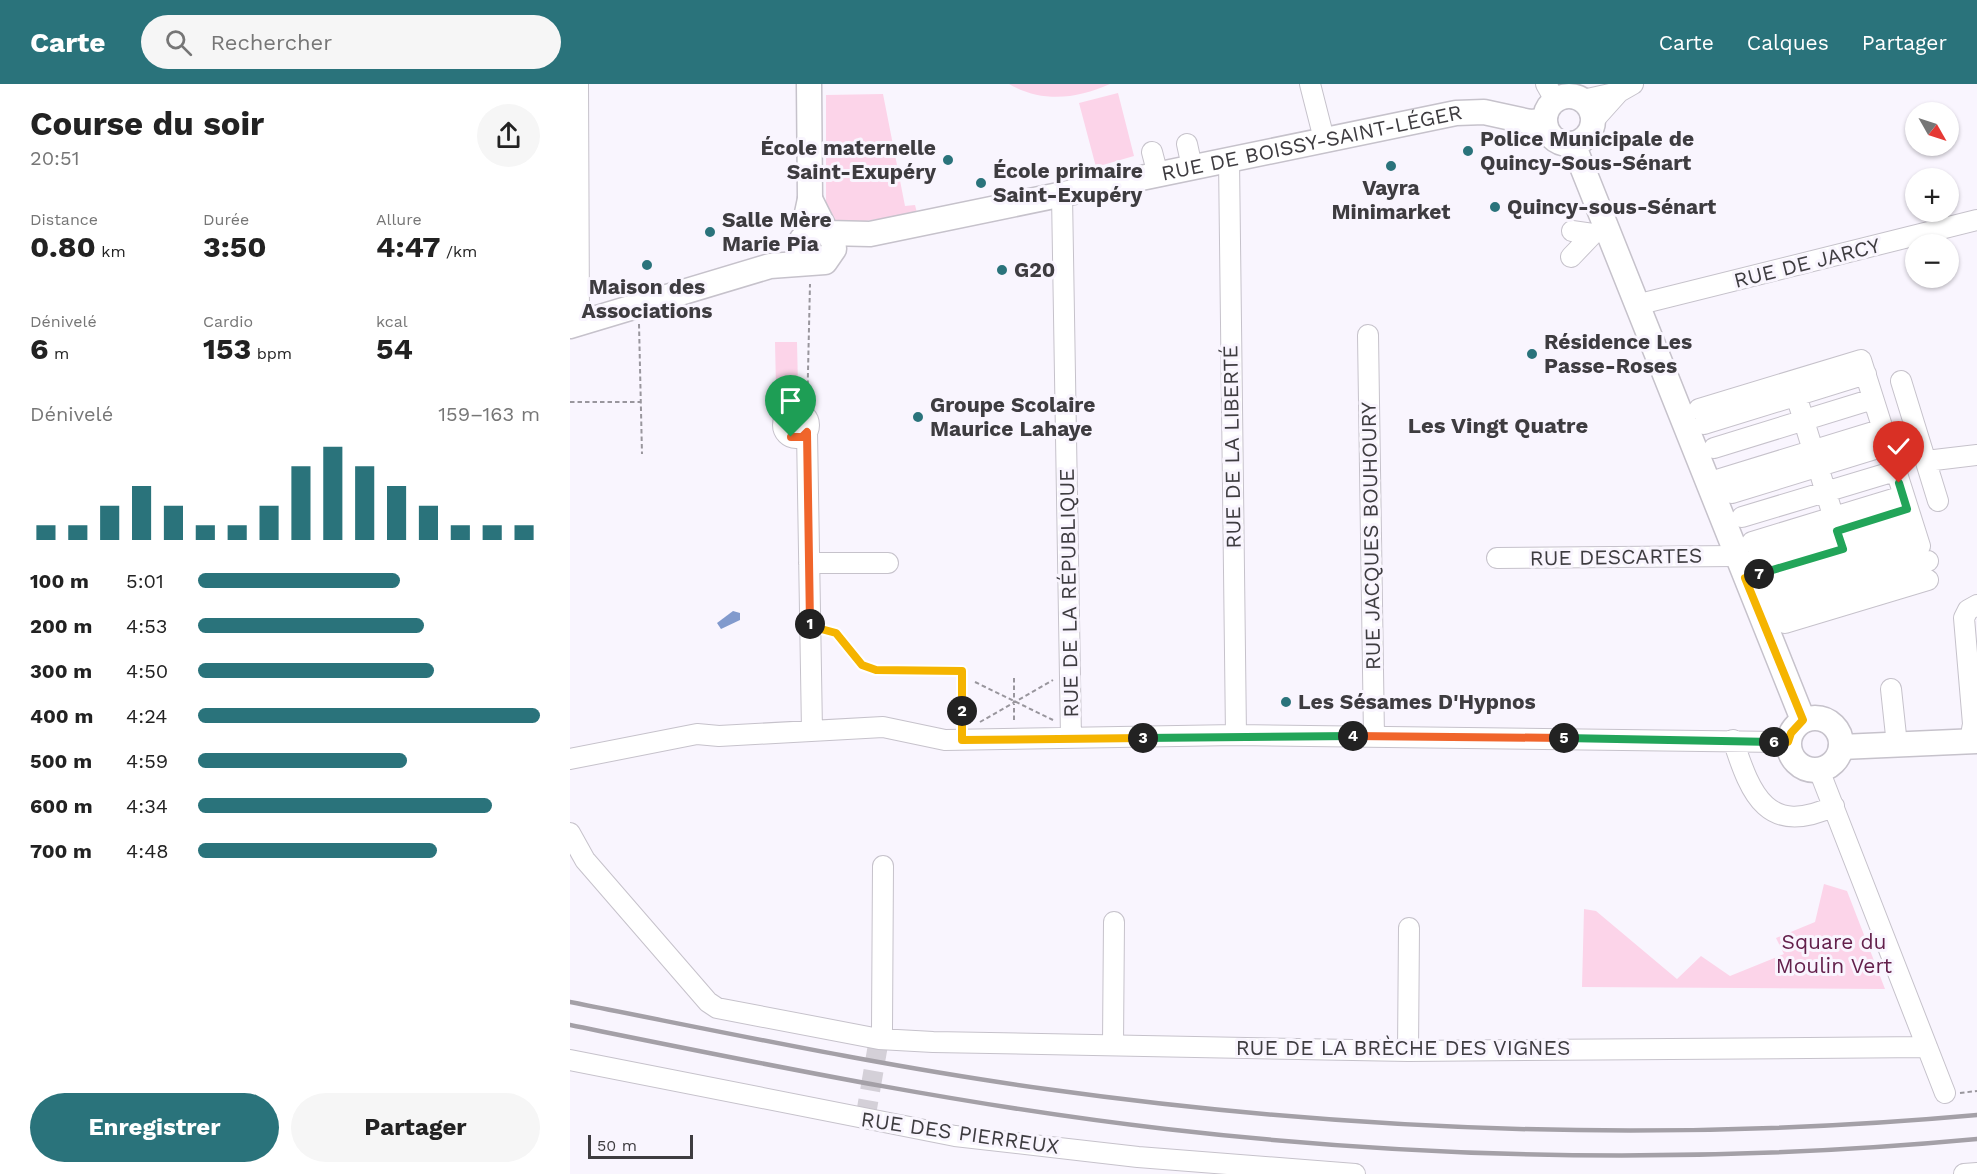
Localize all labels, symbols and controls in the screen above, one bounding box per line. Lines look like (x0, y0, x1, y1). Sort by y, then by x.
search box (141, 15, 561, 69)
text: Carte (30, 26, 105, 59)
icon: search (162, 26, 195, 59)
text: Rechercher (210, 30, 332, 55)
text: Carte (1659, 30, 1714, 55)
text: Calques (1747, 30, 1829, 55)
text: Partager (1862, 30, 1947, 55)
street label: RUE DE BOISSY-SAINT-LÉGER (1159, 99, 1464, 186)
north arrow (1905, 102, 1959, 156)
map controls (1905, 102, 1959, 288)
text: Course du soir (30, 104, 264, 143)
button: share (477, 104, 540, 167)
place label: Police Municipale de Quincy-Sous-Sénart (1480, 126, 1694, 175)
place label: École maternelle Saint-Exupéry (760, 135, 936, 184)
marker: Police Municipale de Quincy-Sous-Sénart (1461, 144, 1475, 158)
text: 20:51 (30, 146, 79, 170)
marker: École maternelle Saint-Exupéry (941, 153, 955, 167)
place label: École primaire Saint-Exupéry (993, 158, 1143, 207)
marker: Vayra Minimarket (1384, 159, 1398, 173)
button: + (1905, 168, 1959, 222)
place label: Vayra Minimarket (1331, 175, 1451, 224)
marker: École primaire Saint-Exupéry (974, 176, 988, 190)
place label: Quincy-sous-Sénart (1507, 194, 1716, 219)
marker: Quincy-sous-Sénart (1488, 200, 1502, 214)
place label: Salle Mère Marie Pia (722, 207, 832, 256)
text: Distance (30, 210, 98, 229)
text: Durée (203, 210, 249, 229)
text: Allure (376, 210, 422, 229)
marker: Salle Mère Marie Pia (703, 225, 717, 239)
text: 0.80 (30, 229, 96, 264)
text: 3:50 (203, 229, 267, 264)
text: 4:47 (376, 229, 441, 264)
street label: RUE DE JARCY (1731, 232, 1883, 293)
button: − (1905, 234, 1959, 288)
text: km (96, 242, 126, 261)
text: /km (441, 242, 477, 261)
place label: G20 (1014, 257, 1055, 282)
marker: Maison des Associations (640, 258, 654, 272)
marker: G20 (995, 263, 1009, 277)
place label: Maison des Associations (582, 274, 712, 323)
text: Dénivelé (30, 312, 97, 331)
text: Cardio (203, 312, 253, 331)
text: kcal (376, 312, 408, 331)
place label: Résidence Les Passe-Roses (1544, 329, 1692, 378)
text: 6 (30, 331, 48, 366)
text: 153 (203, 331, 251, 366)
text: 54 (376, 331, 413, 366)
text: m (48, 344, 69, 363)
text: bpm (251, 344, 292, 363)
street label: RUE DE LA LIBERTÉ (1217, 345, 1246, 549)
marker: Résidence Les Passe-Roses (1525, 347, 1539, 361)
pin (765, 375, 816, 437)
icon: arrive (774, 384, 807, 417)
place label: Groupe Scolaire Maurice Lahaye (930, 392, 1095, 441)
text: Dénivelé (30, 402, 113, 426)
text: 159–163 m (438, 402, 540, 426)
street label: RUE JACQUES BOUHOURY (1356, 402, 1385, 670)
marker: Groupe Scolaire Maurice Lahaye (911, 410, 925, 424)
district label: Les Vingt Quatre (1408, 413, 1588, 438)
pin (1873, 421, 1924, 483)
icon: check (1882, 430, 1915, 463)
street label: RUE DE LA RÉPUBLIQUE (1054, 468, 1083, 718)
street label: RUE DESCARTES (1529, 542, 1703, 571)
pin: 7 (1744, 559, 1774, 589)
text: 7 (1754, 564, 1764, 583)
text: 100 m (30, 569, 89, 593)
text: 5:01 (126, 569, 164, 593)
pin: 1 (795, 609, 825, 639)
text: 200 m (30, 614, 92, 638)
text: 4:53 (126, 614, 167, 638)
text: 1 (807, 614, 813, 633)
text: 300 m (30, 659, 92, 683)
text: 4:50 (126, 659, 168, 683)
place label: Les Sésames D'Hypnos (1298, 689, 1536, 714)
marker: Les Sésames D'Hypnos (1279, 695, 1293, 709)
pin: 2 (947, 696, 977, 726)
text: 2 (957, 701, 967, 720)
text: 400 m (30, 704, 93, 728)
text: 4:24 (126, 704, 167, 728)
pin: 4 (1338, 721, 1368, 751)
pin: 3 (1128, 723, 1158, 753)
pin: 5 (1549, 723, 1579, 753)
text: 4 (1348, 726, 1358, 745)
pin: 6 (1759, 727, 1789, 757)
text: 3 (1138, 728, 1148, 747)
text: 5 (1559, 728, 1569, 747)
text: 6 (1769, 732, 1779, 751)
text: 500 m (30, 749, 92, 773)
text: 4:59 (126, 749, 168, 773)
text: 600 m (30, 794, 93, 818)
text: 4:34 (126, 794, 168, 818)
text: 700 m (30, 839, 92, 863)
text: 4:48 (126, 839, 169, 863)
park label: Square du Moulin Vert (1776, 929, 1892, 978)
street label: RUE DE LA BRÈCHE DES VIGNES (1236, 1035, 1570, 1060)
button: Enregistrer (30, 1093, 279, 1162)
button: Partager (291, 1093, 540, 1162)
street label: RUE DES PIERREUX (859, 1106, 1061, 1159)
scale bar (588, 1132, 693, 1160)
text: 50 m (597, 1136, 637, 1155)

